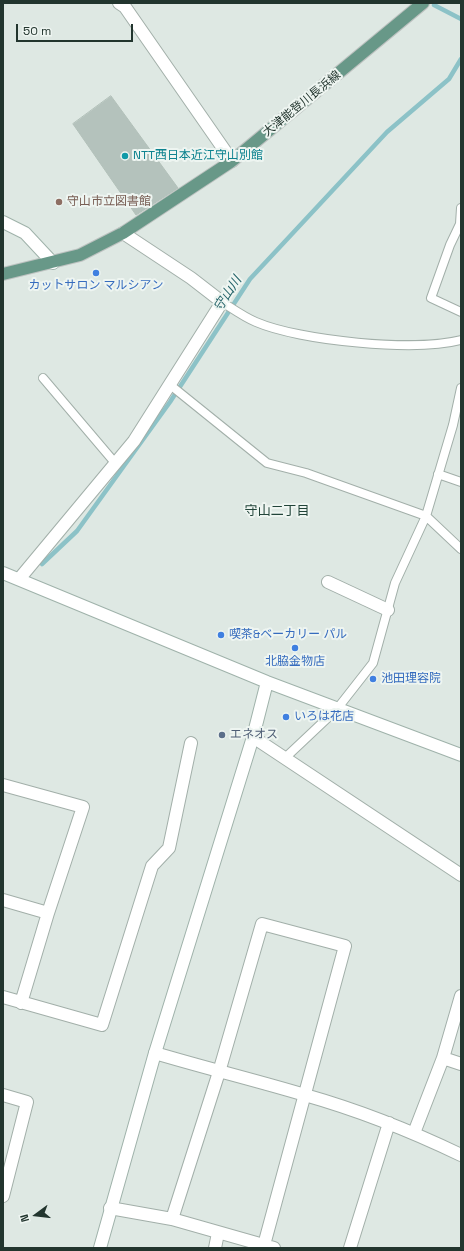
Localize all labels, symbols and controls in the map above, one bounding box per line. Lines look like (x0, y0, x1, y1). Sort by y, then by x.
scale bar (18, 16, 135, 42)
text: 50 m (23, 23, 51, 39)
street label: 大津能登川長浜線 (260, 68, 344, 140)
place label: NTT西日本近江守山別館 (133, 149, 263, 163)
marker: NTT西日本近江守山別館 (120, 151, 130, 161)
place label: 守山市立図書館 (67, 195, 151, 209)
marker: 守山市立図書館 (54, 197, 64, 207)
marker: カットサロン マルシアン (91, 268, 101, 278)
water label: 守山川 (211, 273, 245, 315)
place label: カットサロン マルシアン (28, 279, 164, 293)
district label: 守山二丁目 (245, 503, 309, 519)
place label: 喫茶&ベーカリー パル (229, 628, 347, 642)
marker: 喫茶&ベーカリー パル (216, 630, 226, 640)
marker: 北脇金物店 (290, 643, 300, 653)
place label: 北脇金物店 (265, 655, 325, 669)
place label: 池田理容院 (381, 672, 441, 686)
marker: 池田理容院 (368, 674, 378, 684)
place label: いろは花店 (294, 710, 354, 724)
marker: いろは花店 (281, 712, 291, 722)
place label: エネオス (230, 728, 278, 742)
marker: エネオス (217, 730, 227, 740)
north arrow (16, 1195, 56, 1235)
text: N (17, 1213, 32, 1223)

